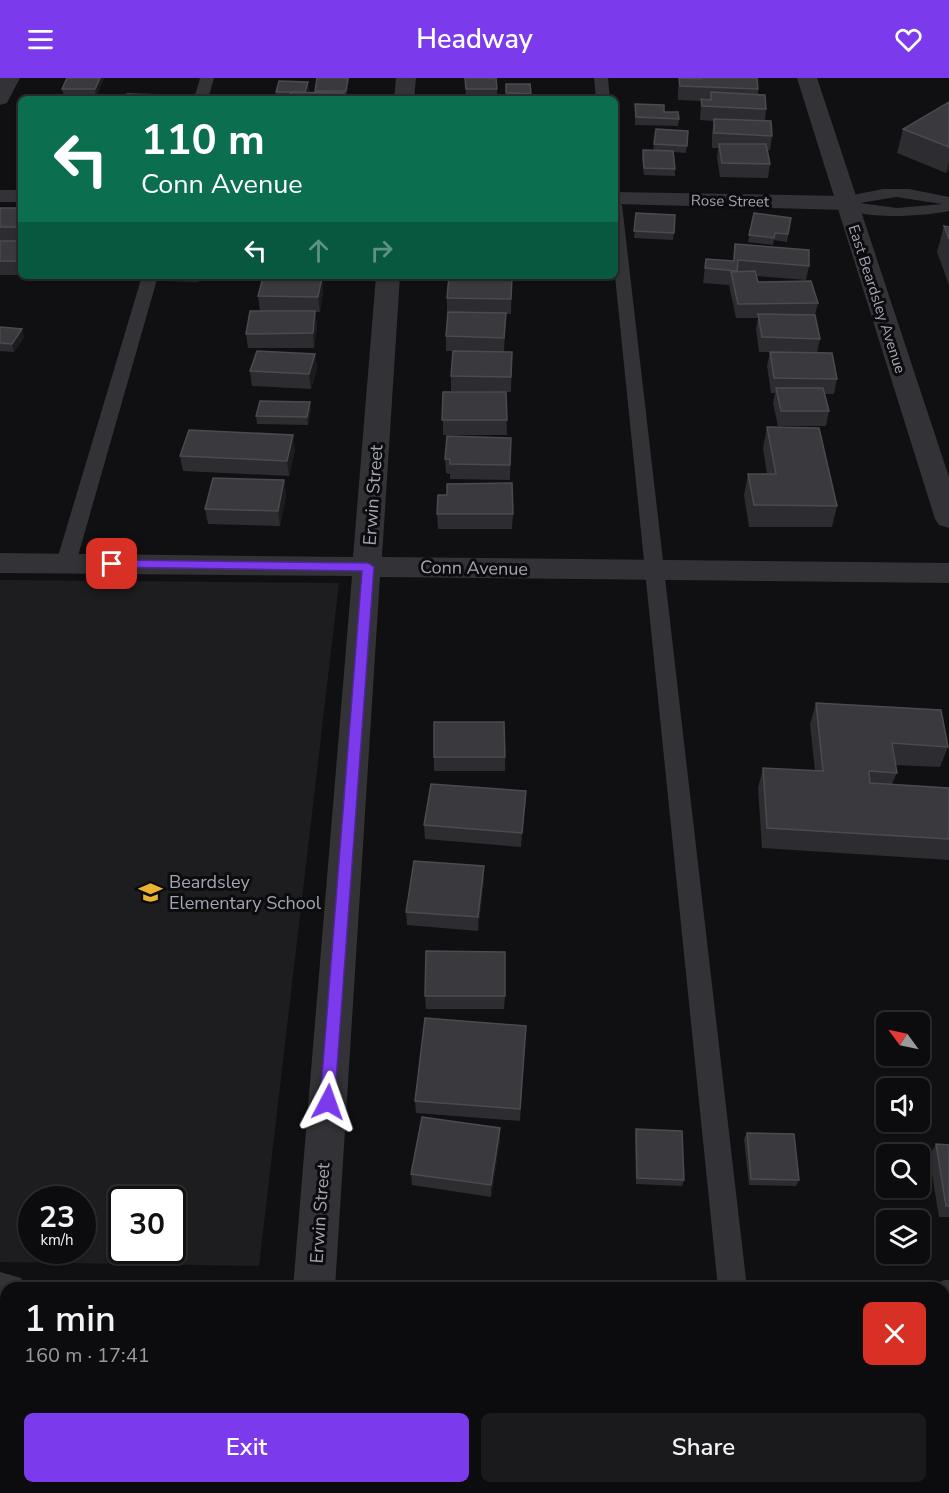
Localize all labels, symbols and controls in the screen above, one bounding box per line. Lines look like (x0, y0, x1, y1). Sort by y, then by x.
text: Headway (416, 21, 533, 58)
icon: menu (24, 23, 57, 56)
icon: heart (892, 23, 925, 56)
text: 110 m (141, 112, 265, 169)
icon: left (42, 120, 120, 198)
text: Conn Avenue (141, 166, 303, 203)
street label: Rose Street (691, 190, 770, 212)
street label: East Beardsley Avenue (844, 222, 910, 376)
icon: left (239, 234, 272, 267)
icon: ahead (302, 234, 335, 267)
icon: right (365, 234, 398, 267)
street label: Erwin Street (358, 443, 389, 546)
pin (86, 538, 137, 589)
icon: arrive (95, 547, 128, 580)
street label: Conn Avenue (420, 555, 528, 581)
place label: Beardsley Elementary School (169, 870, 322, 915)
school or university icon: Beardsley Elementary School (138, 879, 164, 905)
north arrow (876, 1012, 930, 1066)
map controls (876, 1012, 930, 1264)
position arrow (296, 1070, 360, 1134)
button: sound (876, 1078, 930, 1132)
button: search (876, 1144, 930, 1198)
street label: Erwin Street (305, 1161, 336, 1264)
speed limit sign: 30 (108, 1186, 186, 1264)
text: 23 (39, 1197, 75, 1238)
button: layers (876, 1210, 930, 1264)
text: km/h (40, 1230, 74, 1250)
text: 1 min (24, 1295, 116, 1344)
button: close (863, 1302, 926, 1365)
text: 160 m · 17:41 (24, 1342, 150, 1369)
button: Exit (24, 1413, 469, 1482)
button: Share (481, 1413, 926, 1482)

